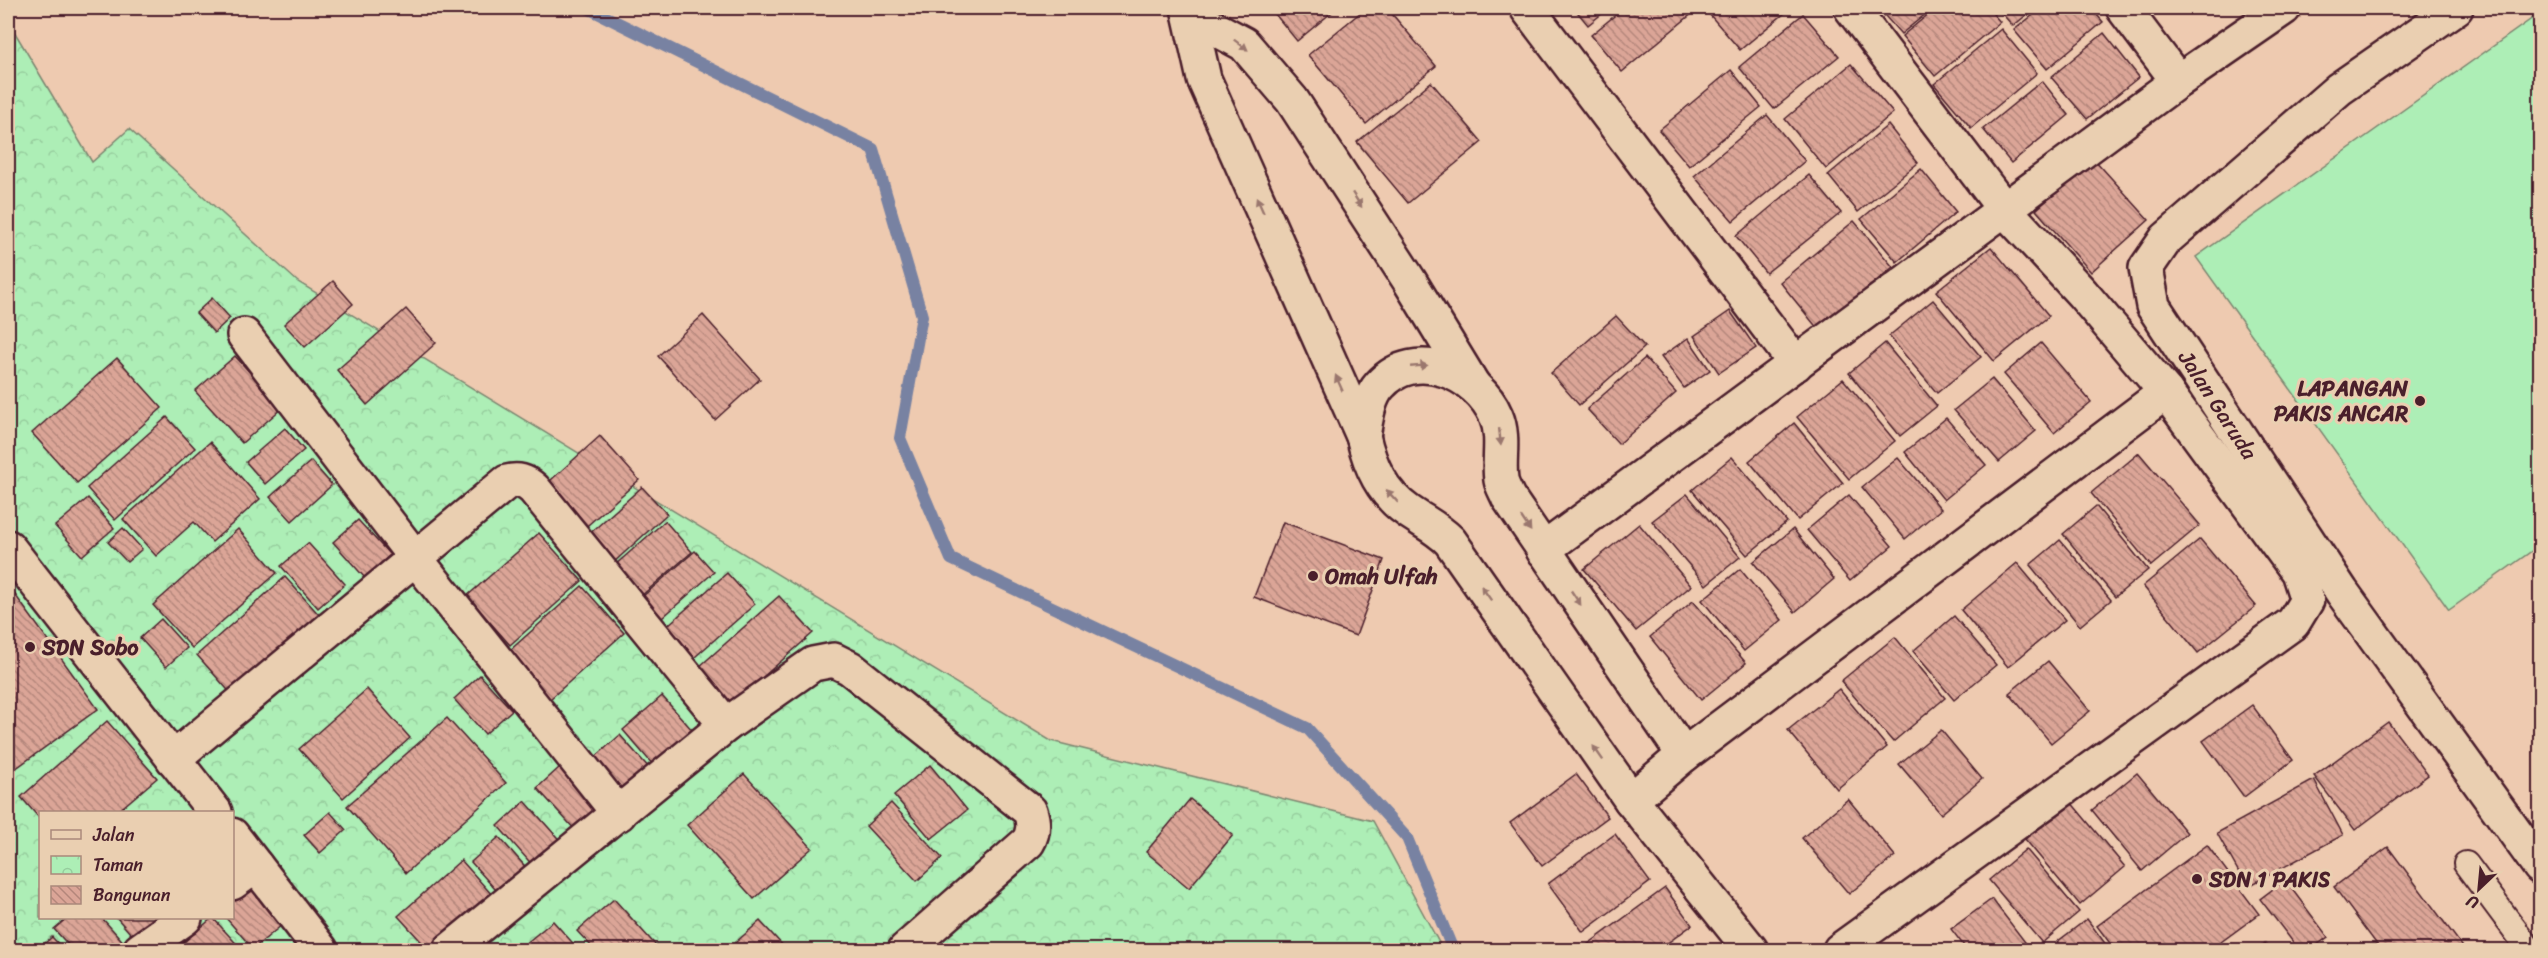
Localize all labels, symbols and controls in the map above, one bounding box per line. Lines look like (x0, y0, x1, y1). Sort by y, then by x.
one-way arrow (1233, 38, 1248, 50)
one-way arrow (1351, 192, 1362, 208)
one-way arrow (1255, 195, 1265, 213)
street label: Jalan Garuda (2167, 341, 2269, 469)
one-way arrow (1410, 362, 1429, 371)
place label: LAPANGAN PAKIS ANCAR (2274, 369, 2409, 433)
one-way arrow (1334, 374, 1343, 392)
marker: LAPANGAN PAKIS ANCAR (2413, 394, 2427, 408)
one-way arrow (1495, 428, 1505, 447)
one-way arrow (1386, 490, 1400, 504)
one-way arrow (1520, 515, 1531, 532)
place label: Omah Ulfah (1325, 557, 1438, 596)
marker: Omah Ulfah (1306, 569, 1320, 583)
one-way arrow (1480, 585, 1492, 601)
one-way arrow (1570, 590, 1582, 606)
place label: SDN Sobo (41, 628, 139, 667)
marker: SDN Sobo (23, 640, 37, 654)
one-way arrow (1592, 745, 1604, 761)
legend (39, 811, 234, 919)
text: Jalan (92, 819, 135, 851)
text: Taman (93, 849, 143, 881)
north arrow (2449, 859, 2509, 919)
place label: SDN 1 PAKIS (2208, 860, 2330, 899)
marker: SDN 1 PAKIS (2190, 872, 2204, 886)
text: Bangunan (93, 879, 171, 911)
text: U (2460, 886, 2484, 917)

